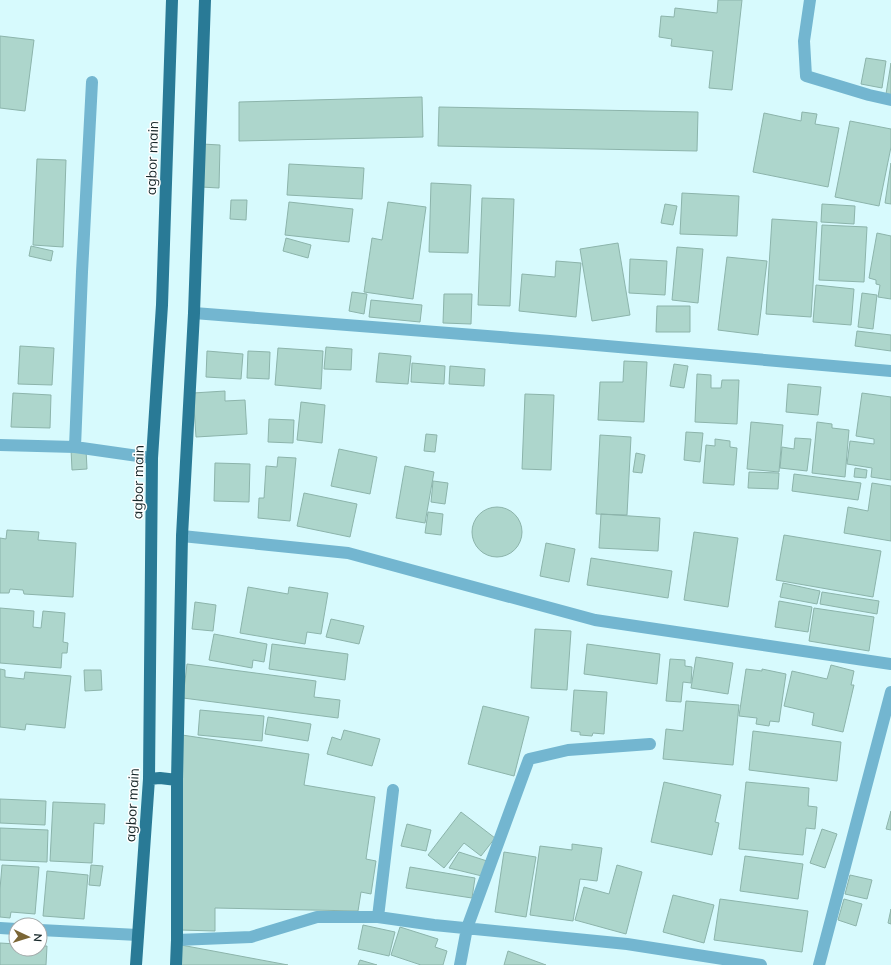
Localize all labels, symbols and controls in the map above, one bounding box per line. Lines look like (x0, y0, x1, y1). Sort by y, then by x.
street label: agbor main (142, 121, 162, 195)
street label: agbor main (128, 445, 148, 519)
street label: agbor main (121, 767, 143, 843)
north arrow (8, 917, 48, 957)
text: N (31, 933, 45, 942)

